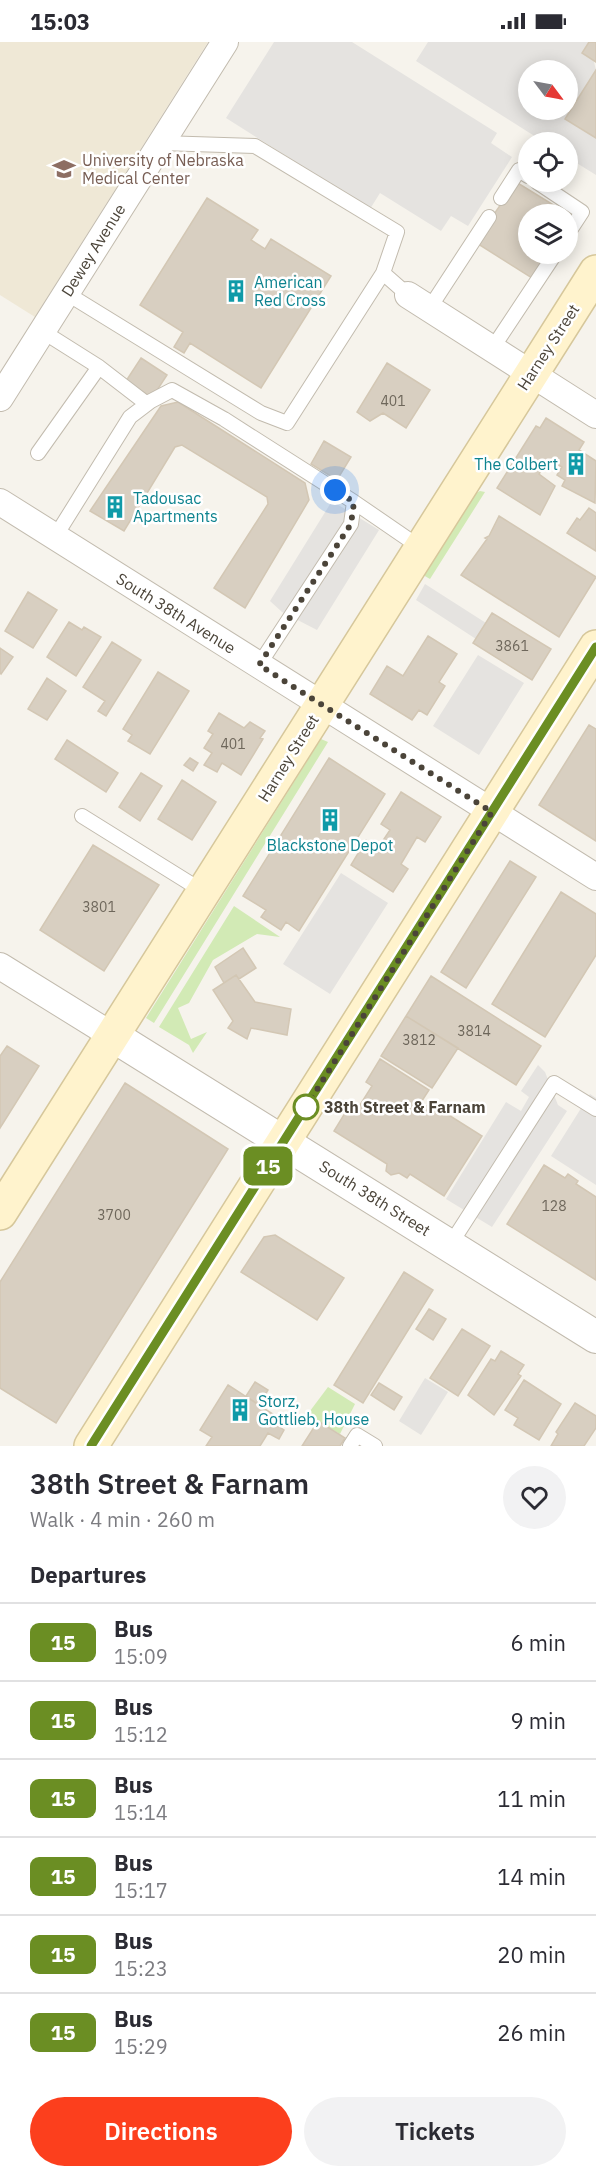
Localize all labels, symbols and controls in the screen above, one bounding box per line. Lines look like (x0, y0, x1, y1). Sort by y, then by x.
text: 15:03 (30, 7, 90, 36)
north arrow (518, 60, 578, 120)
map controls (518, 60, 578, 264)
button: locate (518, 132, 578, 192)
place label: University of Nebraska Medical Center (82, 150, 244, 188)
school or university icon: University of Nebraska Medical Center (51, 156, 77, 182)
street label: Dewey Avenue (57, 200, 130, 300)
button: layers (518, 204, 578, 264)
place label: American Red Cross (254, 272, 326, 310)
building icon: American Red Cross (223, 278, 249, 304)
street label: Harney Street (513, 300, 583, 394)
house number: 401 (380, 392, 406, 410)
building icon: The Colbert (563, 451, 589, 477)
place label: The Colbert (474, 454, 558, 474)
your location (320, 475, 350, 505)
place label: Tadousac Apartments (133, 488, 218, 526)
building icon: Tadousac Apartments (102, 494, 128, 520)
street label: South 38th Avenue (113, 568, 240, 658)
house number: 3861 (495, 637, 529, 655)
street label: Harney Street (253, 711, 323, 805)
house number: 401 (220, 735, 246, 753)
building icon: Blackstone Depot (317, 807, 343, 833)
place label: Blackstone Depot (267, 835, 393, 855)
house number: 3801 (82, 898, 116, 916)
house number: 3814 (457, 1022, 491, 1040)
house number: 3812 (402, 1031, 436, 1049)
marker: 38th Street & Farnam (293, 1094, 319, 1120)
place label: 38th Street & Farnam (324, 1097, 486, 1117)
line badge: 15 (241, 1146, 295, 1186)
text: 15 (255, 1152, 281, 1180)
street label: South 38th Street (316, 1156, 434, 1240)
house number: 128 (541, 1197, 567, 1215)
house number: 3700 (97, 1206, 131, 1224)
place label: Storz, Gottlieb, House (258, 1391, 370, 1429)
building icon: Storz, Gottlieb, House (227, 1397, 253, 1423)
text: 38th Street & Farnam (30, 1465, 309, 1502)
button: heart (503, 1466, 566, 1529)
text: Walk · 4 min · 260 m (30, 1506, 215, 1533)
text: Departures (30, 1560, 146, 1589)
text: Bus (114, 1614, 153, 1643)
text: 15 (50, 1628, 76, 1656)
text: 6 min (510, 1628, 566, 1657)
text: 15:09 (114, 1643, 168, 1670)
text: Bus (114, 1692, 153, 1721)
text: 15 (50, 1706, 76, 1734)
text: 9 min (510, 1706, 566, 1735)
text: 15:12 (114, 1721, 168, 1748)
text: Bus (114, 1770, 153, 1799)
text: 15 (50, 1784, 76, 1812)
text: 11 min (497, 1784, 566, 1813)
text: 15:14 (114, 1799, 168, 1826)
text: Bus (114, 1848, 153, 1877)
text: 15 (50, 1862, 76, 1890)
text: 14 min (497, 1862, 566, 1891)
text: 15:17 (114, 1877, 168, 1904)
text: Bus (114, 1926, 153, 1955)
text: 15 (50, 1940, 76, 1968)
text: 20 min (497, 1940, 566, 1969)
text: 15:23 (114, 1955, 168, 1982)
text: Bus (114, 2004, 153, 2033)
text: 15 (50, 2018, 76, 2046)
text: 26 min (497, 2018, 566, 2047)
text: 15:29 (114, 2033, 168, 2060)
button: Directions (30, 2097, 292, 2166)
button: Tickets (304, 2097, 566, 2166)

